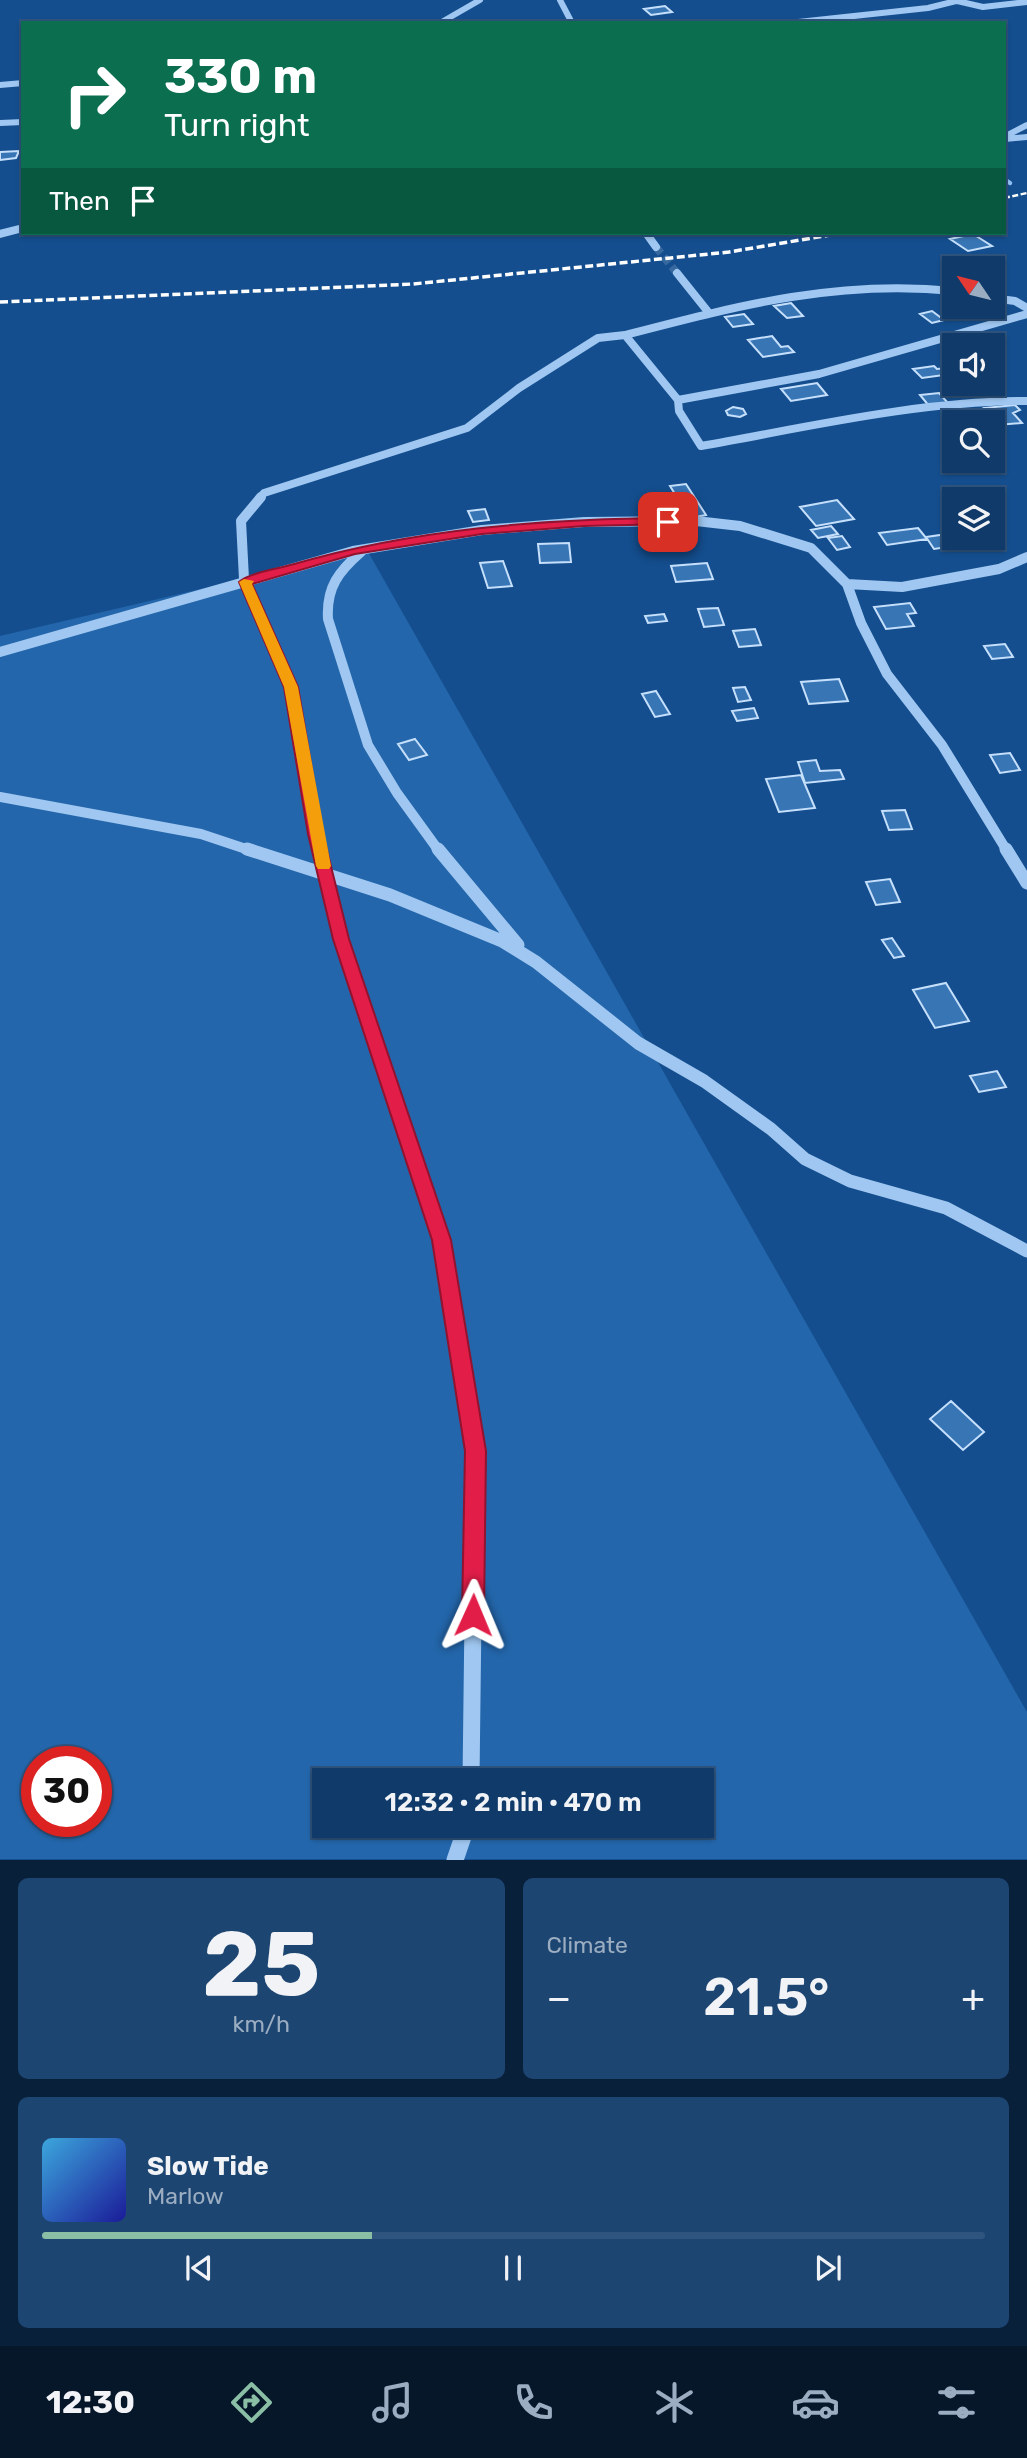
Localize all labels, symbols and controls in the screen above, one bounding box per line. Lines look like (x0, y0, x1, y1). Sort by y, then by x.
text: 330 m (164, 47, 317, 105)
icon: right (49, 49, 140, 140)
text: Turn right (164, 106, 309, 144)
icon: arrive (124, 182, 162, 220)
text: Then (49, 186, 110, 217)
north arrow (942, 256, 1004, 318)
map controls (942, 256, 1005, 550)
button: sound (942, 333, 1005, 396)
button: search (942, 410, 1005, 473)
button: layers (942, 487, 1005, 550)
pin (638, 492, 698, 552)
icon: arrive (649, 503, 687, 541)
position arrow (436, 1578, 510, 1652)
speed limit sign: 30 (21, 1746, 112, 1837)
text: 12:32 · 2 min · 470 m (384, 1787, 642, 1818)
text: 25 (202, 1910, 320, 2018)
text: Climate (547, 1931, 628, 1959)
text: 21.5° (703, 1966, 829, 2028)
text: − (547, 1975, 571, 2021)
text: + (961, 1975, 985, 2021)
text: km/h (233, 2010, 290, 2038)
text: Slow Tide (147, 2151, 269, 2182)
text: Marlow (147, 2182, 224, 2210)
icon: previous (180, 2249, 218, 2287)
icon: pause (494, 2249, 532, 2287)
icon: next (809, 2249, 847, 2287)
icon: directions (227, 2378, 276, 2427)
icon: music (368, 2378, 417, 2427)
icon: phone (509, 2378, 558, 2427)
icon: climate (650, 2378, 699, 2427)
icon: car (791, 2378, 840, 2427)
icon: filters (932, 2378, 981, 2427)
text: 12:30 (46, 2383, 135, 2421)

